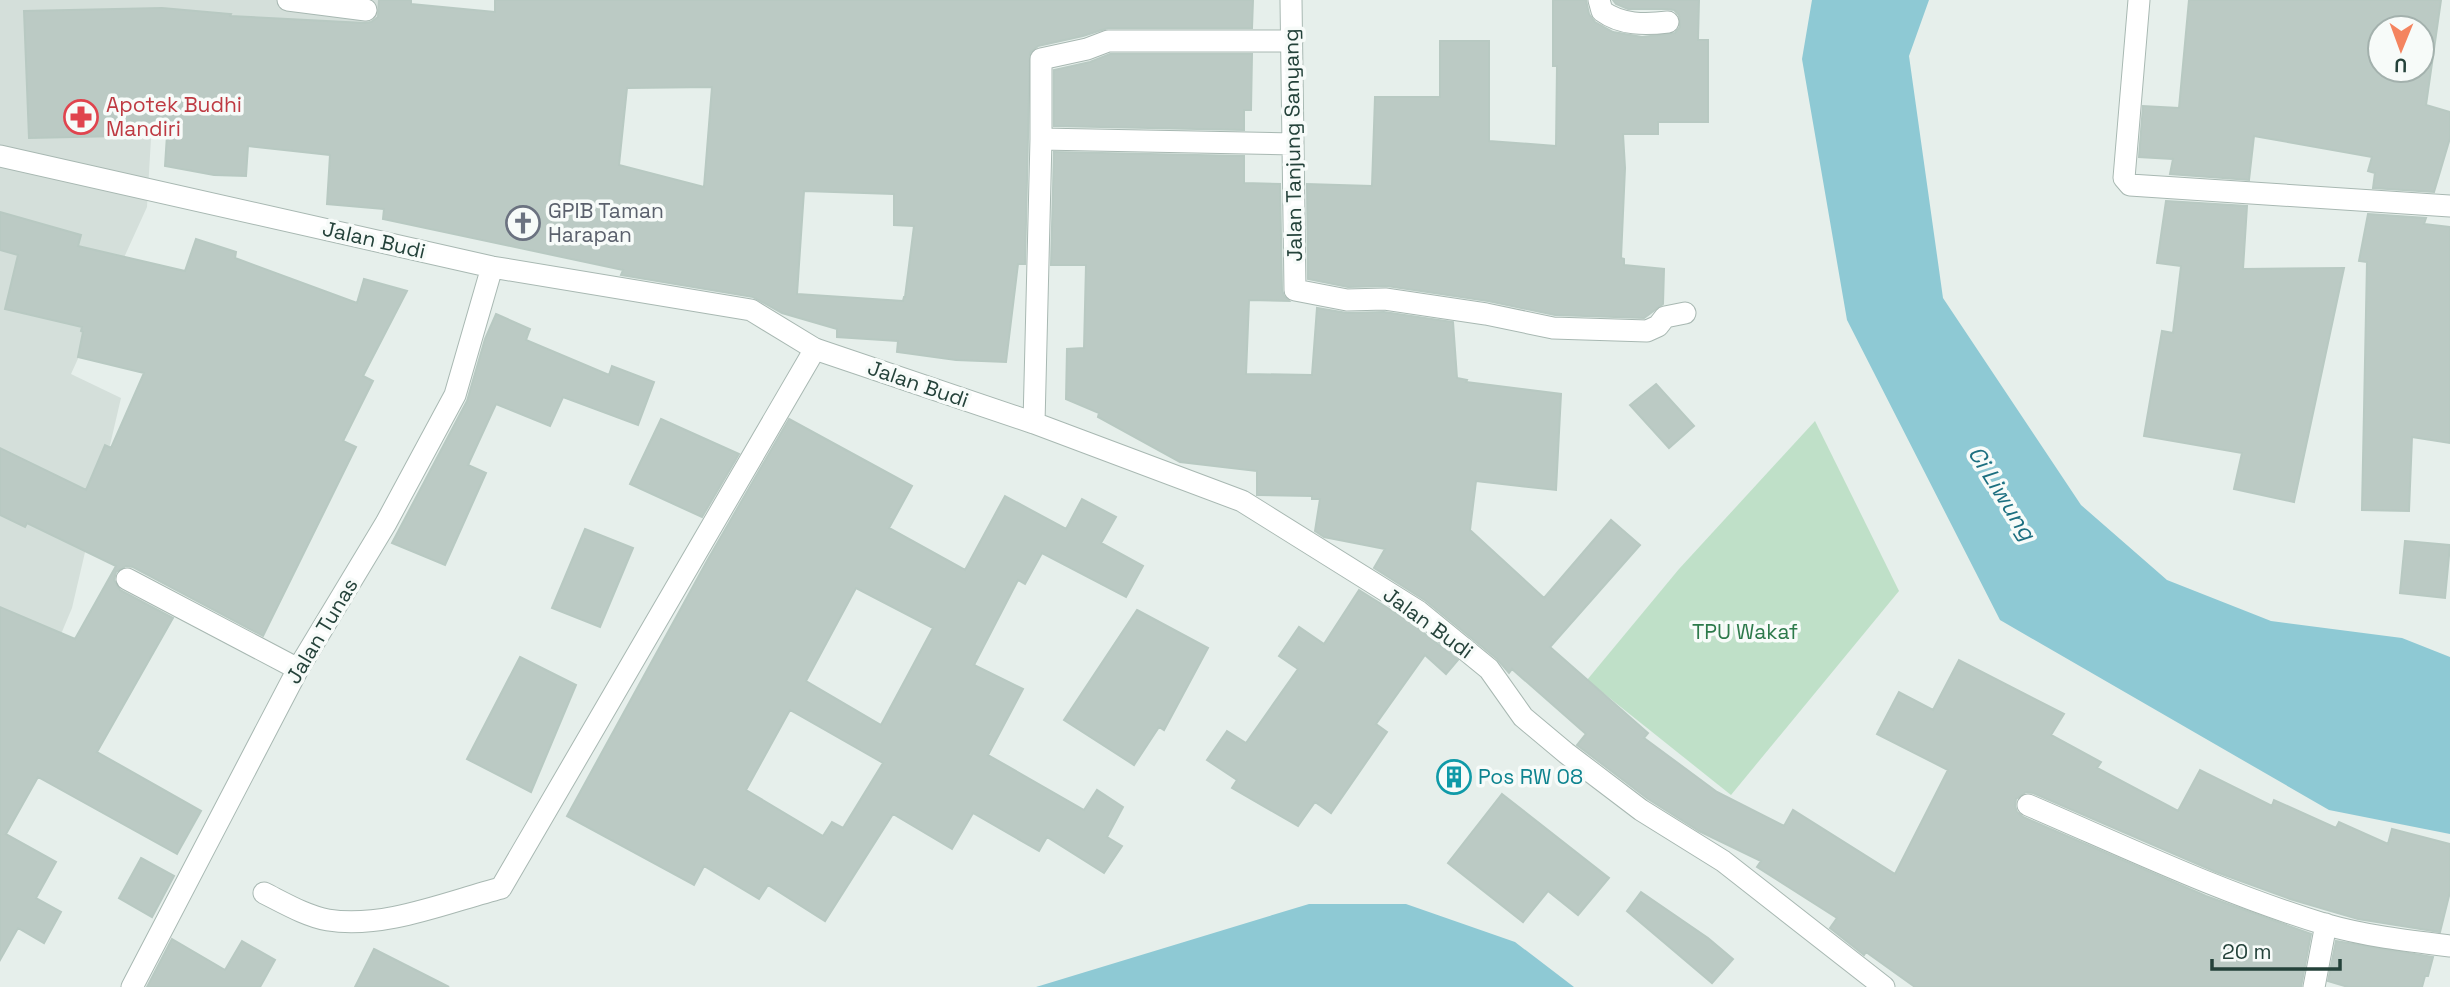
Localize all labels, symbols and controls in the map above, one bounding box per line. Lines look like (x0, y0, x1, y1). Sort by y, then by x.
north arrow (2366, 14, 2436, 84)
street label: Jalan Tanjung Sanyang (1277, 28, 1308, 262)
text: U (2394, 53, 2407, 78)
place label: Apotek Budhi Mandiri (106, 91, 242, 142)
pharmacy icon: Apotek Budhi Mandiri (62, 98, 100, 136)
place label: GPIB Taman Harapan (548, 197, 664, 248)
church icon: GPIB Taman Harapan (504, 204, 542, 242)
street label: Jalan Budi (320, 215, 428, 264)
street label: Jalan Budi (864, 354, 972, 413)
water label: Ci Liwung (1961, 440, 2043, 547)
street label: Jalan Tunas (279, 573, 364, 688)
street label: Jalan Budi (1378, 581, 1479, 664)
park label: TPU Wakaf (1692, 618, 1798, 645)
building icon: Pos RW 08 (1435, 758, 1473, 796)
place label: Pos RW 08 (1478, 763, 1583, 790)
scale bar (2212, 928, 2340, 972)
text: 20 m (2222, 938, 2272, 965)

